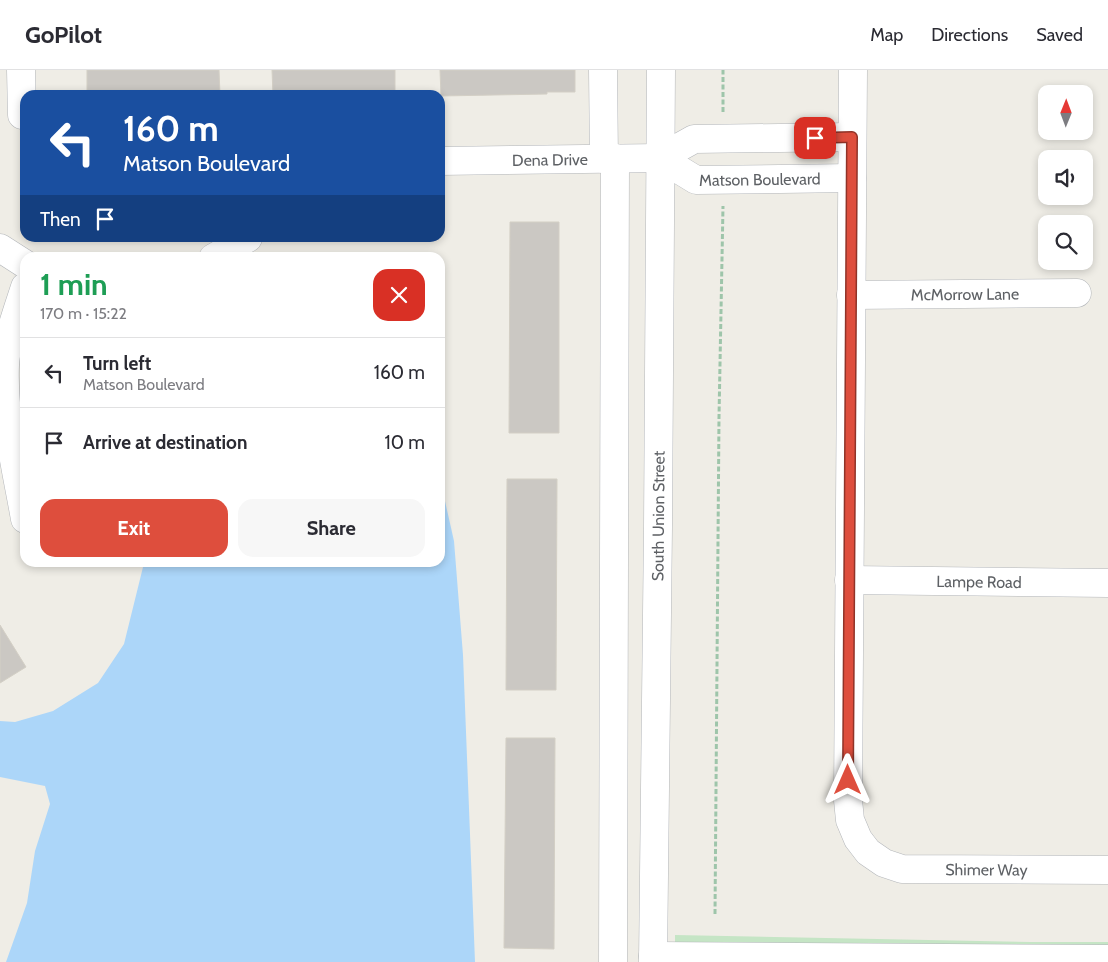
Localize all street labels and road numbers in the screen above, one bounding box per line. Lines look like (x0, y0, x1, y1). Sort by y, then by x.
street label: Dena Drive (512, 150, 588, 170)
street label: Matson Boulevard (699, 169, 821, 190)
street label: McMorrow Lane (911, 285, 1019, 304)
street label: South Union Street (648, 450, 669, 581)
street label: Lampe Road (936, 572, 1022, 592)
street label: Shimer Way (945, 860, 1028, 880)

